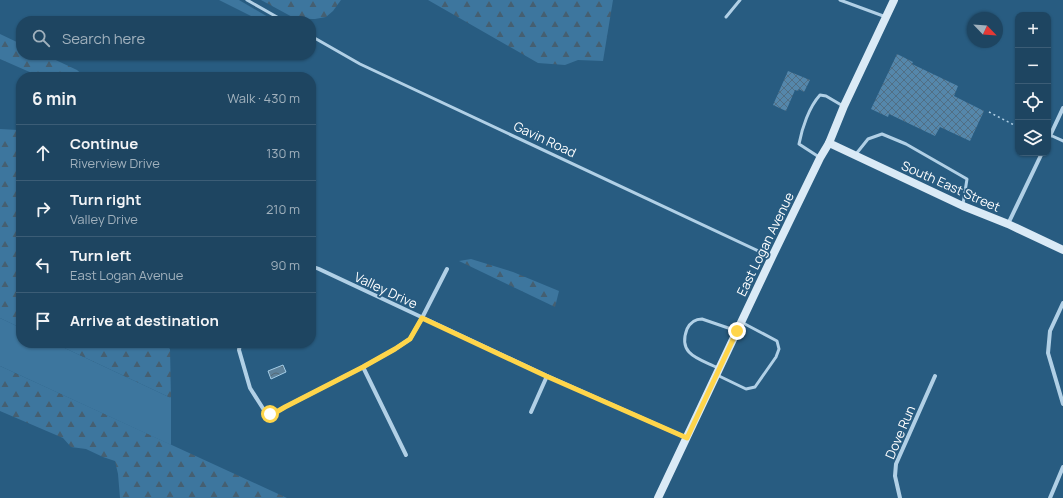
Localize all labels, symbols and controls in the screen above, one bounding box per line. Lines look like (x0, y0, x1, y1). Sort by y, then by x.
north arrow (967, 12, 1003, 48)
map controls (1015, 12, 1051, 156)
button: + (1015, 12, 1051, 48)
search box (16, 16, 316, 60)
icon: search (30, 27, 52, 49)
text: Search here (62, 28, 145, 49)
button: − (1015, 48, 1051, 84)
button: locate (1015, 84, 1051, 120)
text: 6 min (32, 87, 77, 110)
text: Walk · 430 m (227, 89, 300, 107)
street label: Gavin Road (511, 117, 579, 161)
button: layers (1015, 120, 1051, 156)
text: Continue (70, 133, 138, 154)
icon: ahead (32, 142, 54, 164)
text: 130 m (266, 144, 300, 162)
text: Riverview Drive (70, 154, 160, 172)
street label: South East Street (899, 156, 1003, 216)
text: Turn right (70, 189, 141, 210)
street label: East Logan Avenue (732, 189, 798, 299)
icon: right (32, 198, 54, 220)
text: 210 m (266, 200, 300, 218)
text: Valley Drive (70, 210, 138, 228)
text: Turn left (70, 245, 132, 266)
icon: left (32, 254, 54, 276)
text: 90 m (270, 256, 300, 274)
text: East Logan Avenue (70, 266, 183, 284)
street label: Valley Drive (351, 268, 421, 313)
icon: arrive (32, 310, 54, 332)
text: Arrive at destination (70, 310, 219, 331)
route end (728, 322, 746, 340)
street label: Dove Run (881, 403, 919, 461)
route start (261, 405, 279, 423)

